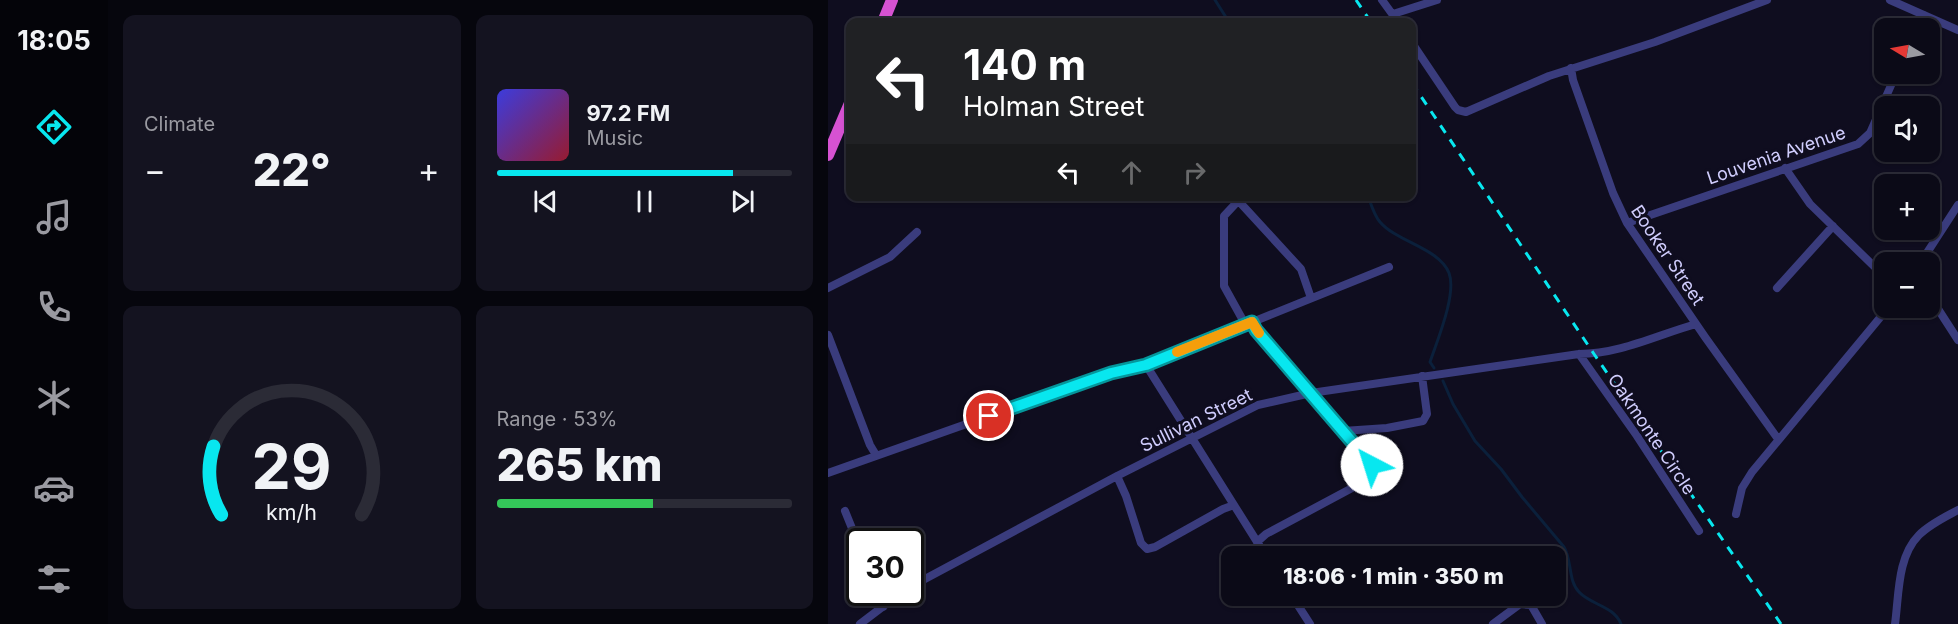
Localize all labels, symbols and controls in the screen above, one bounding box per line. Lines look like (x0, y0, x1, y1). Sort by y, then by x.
north arrow (1874, 18, 1940, 84)
map controls (1874, 18, 1940, 318)
text: 18:05 (17, 24, 91, 57)
text: 140 m (963, 39, 1086, 90)
icon: left (864, 42, 942, 120)
text: Holman Street (963, 90, 1144, 123)
button: sound (1874, 96, 1940, 162)
text: 97.2 FM (587, 100, 670, 126)
icon: directions (33, 106, 75, 148)
text: Climate (144, 112, 215, 136)
street label: Louvenia Avenue (1704, 121, 1848, 189)
text: Music (587, 126, 643, 150)
text: 22° (253, 142, 331, 197)
text: − (144, 150, 166, 190)
text: + (418, 150, 439, 190)
icon: left (1052, 156, 1085, 189)
icon: ahead (1115, 156, 1148, 189)
icon: right (1178, 156, 1211, 189)
button: + (1874, 174, 1940, 240)
icon: previous (529, 185, 562, 218)
icon: pause (628, 185, 661, 218)
icon: next (726, 185, 759, 218)
icon: music (33, 196, 75, 238)
street label: Booker Street (1627, 201, 1709, 309)
button: − (1874, 252, 1940, 318)
icon: phone (33, 286, 75, 328)
street label: Oakmonte Circle (1604, 370, 1700, 498)
icon: climate (33, 377, 75, 419)
street label: Sullivan Street (1137, 384, 1255, 456)
pin (963, 390, 1014, 441)
icon: arrive (972, 399, 1005, 432)
text: Range · 53% (497, 407, 617, 431)
text: 29 (252, 429, 332, 504)
position arrow (1340, 433, 1404, 497)
text: 265 km (497, 437, 663, 492)
icon: car (33, 467, 75, 509)
text: km/h (266, 499, 317, 525)
speed limit sign: 30 (846, 528, 924, 606)
icon: filters (33, 558, 75, 600)
text: 18:06 · 1 min · 350 m (1283, 563, 1504, 589)

